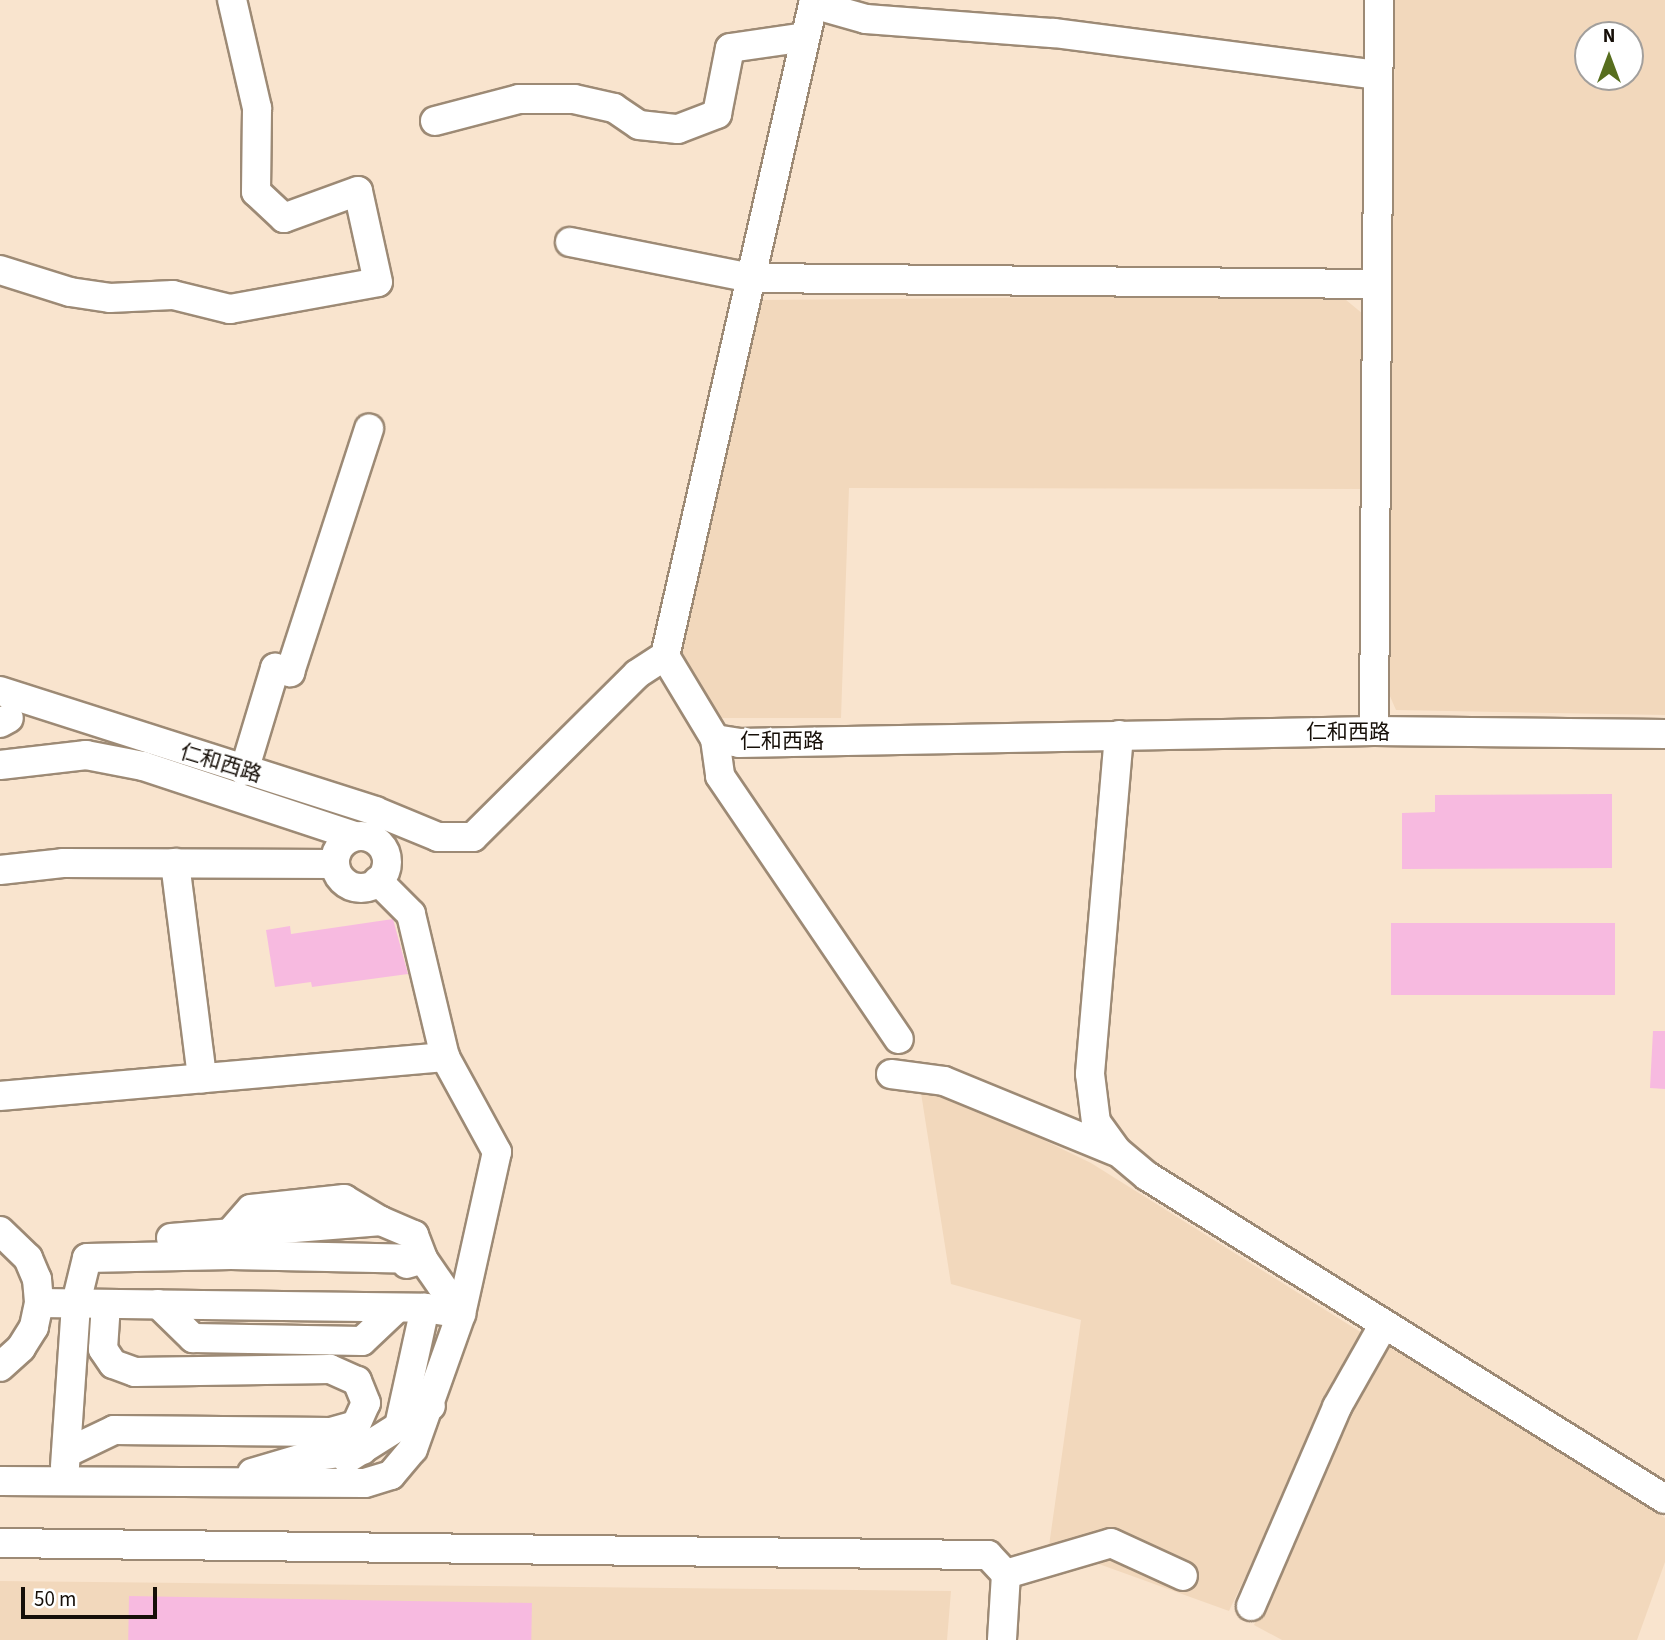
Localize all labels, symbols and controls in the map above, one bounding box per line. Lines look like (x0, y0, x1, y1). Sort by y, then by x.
north arrow (1574, 21, 1644, 91)
text: N (1603, 23, 1615, 50)
street label: 仁和西路 (1306, 719, 1390, 745)
street label: 仁和西路 (740, 728, 824, 754)
street label: 仁和西路 (177, 739, 265, 787)
scale bar (24, 1574, 161, 1618)
text: 50 m (34, 1584, 76, 1614)

